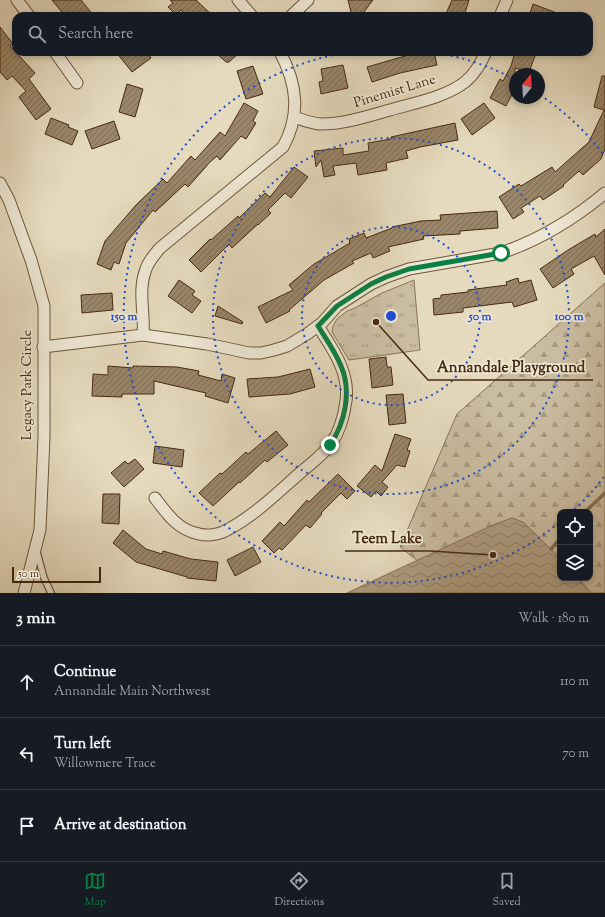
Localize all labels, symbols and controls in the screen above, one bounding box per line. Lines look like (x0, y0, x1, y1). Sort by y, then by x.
search box (12, 12, 593, 56)
icon: search (26, 23, 48, 45)
text: Search here (58, 24, 133, 45)
north arrow (509, 68, 545, 104)
street label: Pinemist Lane (352, 70, 438, 114)
route start (492, 244, 510, 262)
text: 150 m (109, 308, 138, 326)
text: 50 m (468, 308, 492, 326)
text: 100 m (553, 308, 584, 326)
centre of rings (384, 309, 398, 323)
street label: Legacy Park Circle (18, 330, 38, 440)
callout: Annandale Playground (428, 353, 593, 380)
text: Annandale Playground (437, 358, 586, 379)
route end (321, 436, 339, 454)
map controls (557, 509, 593, 581)
button: locate (557, 509, 593, 545)
callout: Teem Lake (345, 524, 430, 551)
text: Teem Lake (352, 529, 422, 550)
button: layers (557, 545, 593, 581)
scale bar (12, 565, 101, 584)
text: 50 m (18, 566, 39, 582)
text: 3 min (16, 607, 55, 631)
text: Walk · 180 m (518, 610, 589, 628)
text: Continue (54, 662, 116, 683)
icon: ahead (16, 671, 38, 693)
text: 110 m (560, 673, 589, 691)
text: Annandale Main Northwest (54, 683, 210, 701)
text: Turn left (54, 734, 111, 755)
icon: left (16, 743, 38, 765)
text: 70 m (562, 745, 589, 763)
text: Willowmere Trace (54, 755, 156, 773)
icon: arrive (16, 815, 38, 837)
text: Arrive at destination (54, 815, 187, 836)
tab: Map (84, 870, 106, 910)
tab: Directions (275, 870, 324, 910)
tab: Saved (493, 870, 521, 910)

